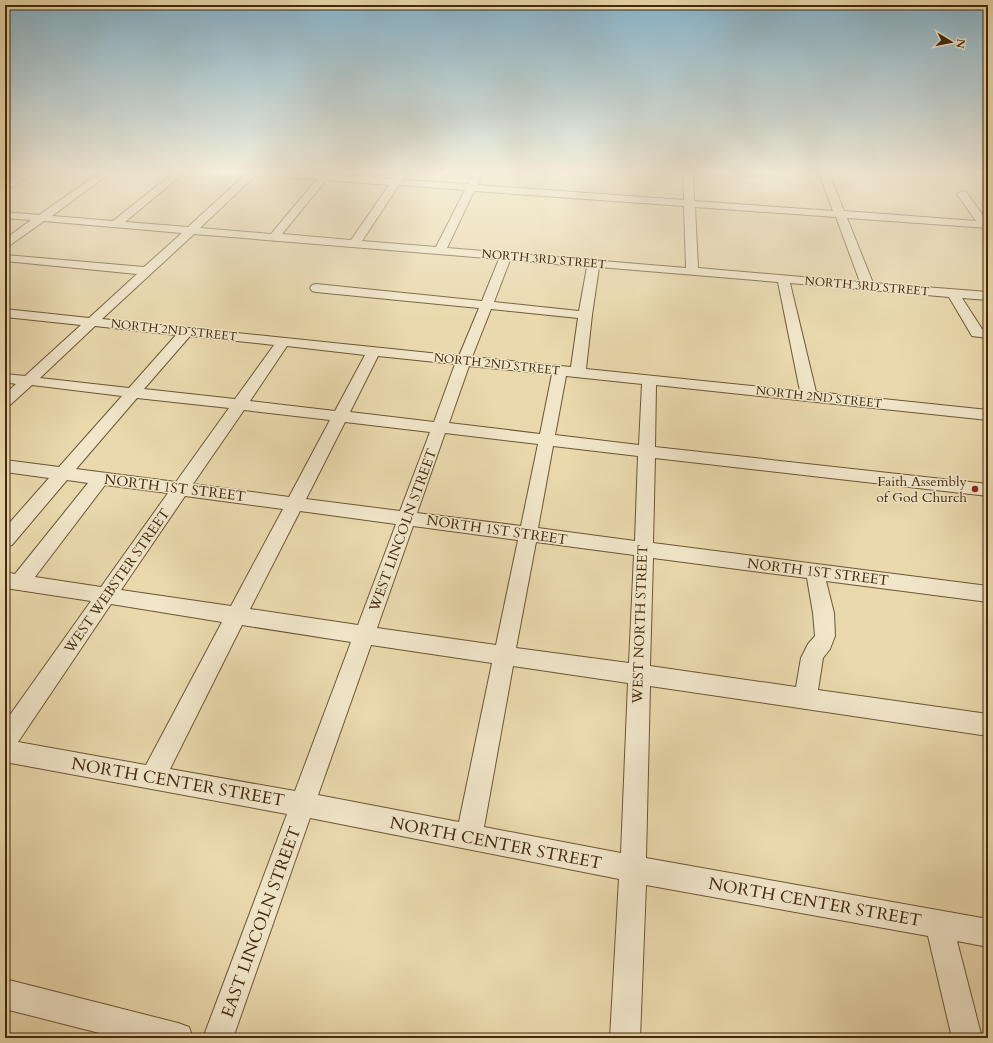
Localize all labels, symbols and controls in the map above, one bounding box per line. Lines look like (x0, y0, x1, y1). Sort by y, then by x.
north arrow (931, 22, 971, 62)
text: N (952, 38, 969, 50)
street label: NORTH 3RD STREET (481, 246, 607, 272)
street label: NORTH 3RD STREET (804, 273, 930, 299)
street label: NORTH 2ND STREET (110, 315, 238, 345)
street label: NORTH 2ND STREET (433, 349, 561, 379)
street label: NORTH 2ND STREET (755, 382, 883, 412)
street label: WEST LINCOLN STREET (364, 446, 441, 615)
street label: NORTH 1ST STREET (103, 470, 247, 506)
place label: Faith Assembly of God Church (876, 472, 968, 507)
marker: Faith Assembly of God Church (970, 484, 980, 494)
street label: WEST WEBSTER STREET (59, 505, 174, 658)
street label: NORTH 1ST STREET (425, 511, 569, 549)
street label: WEST NORTH STREET (628, 544, 652, 705)
street label: NORTH 1ST STREET (746, 554, 890, 590)
street label: NORTH CENTER STREET (70, 752, 286, 812)
street label: NORTH CENTER STREET (388, 811, 604, 875)
street label: EAST LINCOLN STREET (216, 823, 306, 1021)
street label: NORTH CENTER STREET (707, 872, 923, 932)

